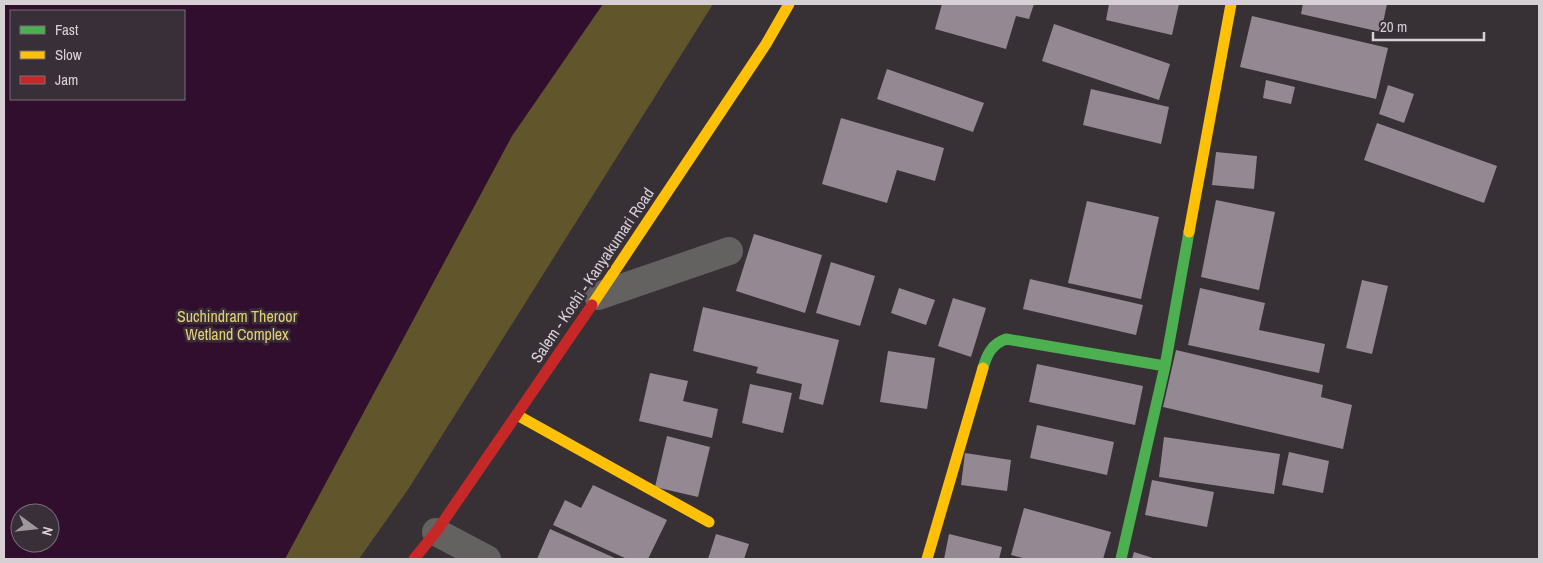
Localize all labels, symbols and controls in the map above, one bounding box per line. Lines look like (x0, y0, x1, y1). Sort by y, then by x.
legend (10, 10, 185, 100)
scale bar (1373, 10, 1484, 42)
text: 20 m (1380, 16, 1407, 37)
text: Fast (55, 19, 79, 40)
text: Slow (55, 44, 82, 65)
text: Jam (55, 69, 78, 90)
street label: Salem - Kochi - Kanyakumari Road (525, 183, 659, 367)
park label: Suchindram Theroor Wetland Complex (177, 305, 298, 345)
north arrow (10, 503, 60, 553)
text: N (38, 525, 57, 538)

